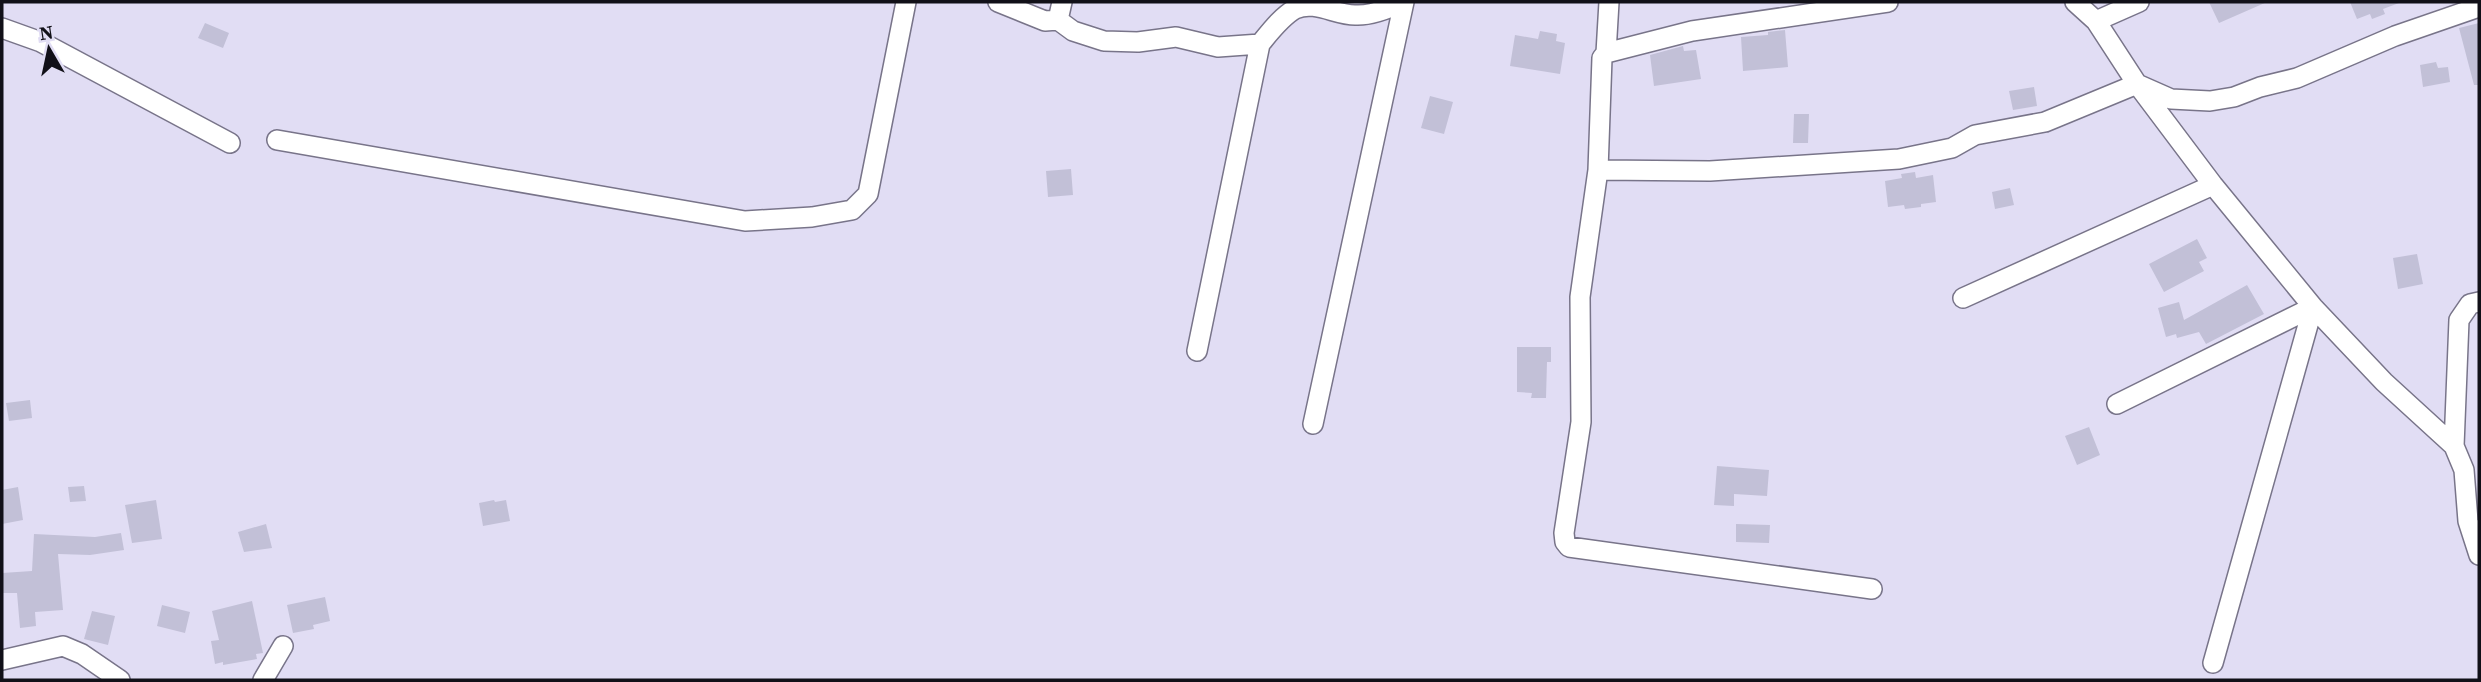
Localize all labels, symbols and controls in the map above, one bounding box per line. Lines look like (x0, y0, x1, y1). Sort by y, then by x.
north arrow (14, 14, 84, 84)
text: N (37, 18, 55, 46)

